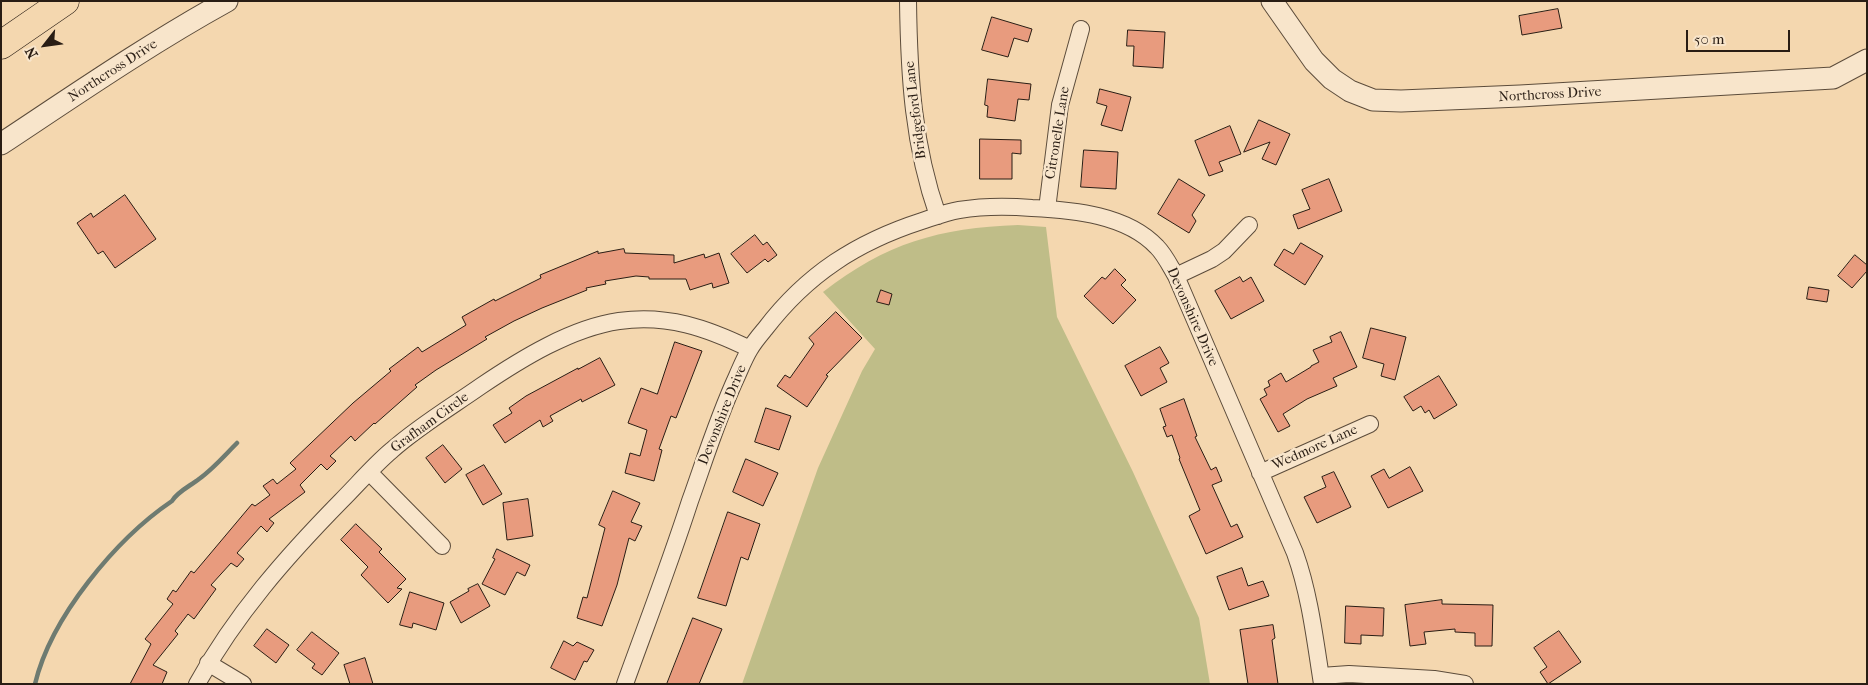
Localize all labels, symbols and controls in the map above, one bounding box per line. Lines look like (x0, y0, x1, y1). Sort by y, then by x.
north arrow (20, 20, 70, 70)
scale bar (1688, 20, 1792, 52)
text: 50 m (1694, 30, 1724, 48)
street label: Northcross Drive (65, 36, 161, 106)
text: N (22, 44, 42, 62)
street label: Bridgeford Lane (902, 60, 930, 160)
street label: Northcross Drive (1498, 84, 1602, 106)
street label: Citronelle Lane (1042, 85, 1074, 181)
street label: Devonshire Drive (1163, 265, 1221, 369)
street label: Devonshire Drive (695, 363, 751, 467)
street label: Grafham Circle (388, 389, 472, 457)
street label: Wedmore Lane (1270, 422, 1360, 474)

